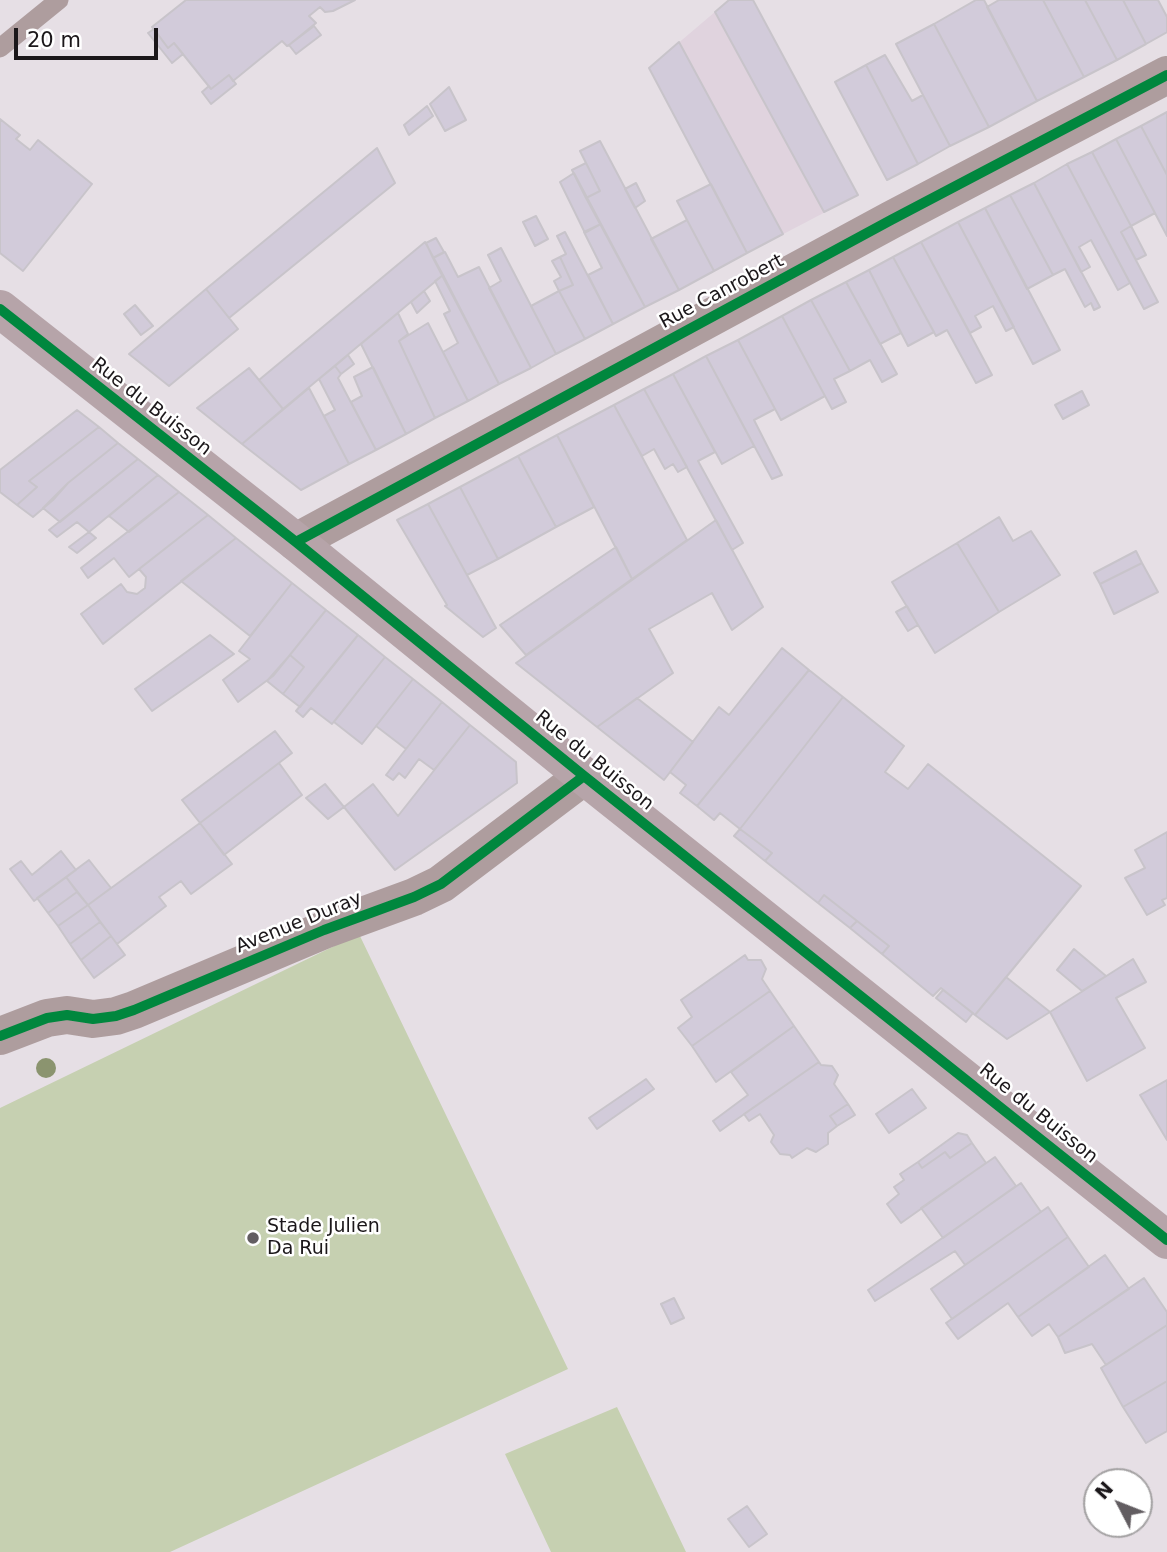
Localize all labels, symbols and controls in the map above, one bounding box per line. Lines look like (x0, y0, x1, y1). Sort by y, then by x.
scale bar (18, 14, 161, 58)
text: 20 m (27, 28, 81, 52)
street label: Rue Canrobert (656, 250, 788, 334)
street label: Rue du Buisson (86, 353, 216, 461)
street label: Rue du Buisson (530, 706, 658, 816)
street label: Avenue Duray (233, 887, 365, 959)
street label: Rue du Buisson (974, 1059, 1102, 1169)
place label: Stade Julien Da Rui (267, 1216, 380, 1260)
marker: Stade Julien Da Rui (245, 1230, 261, 1246)
north arrow (1083, 1468, 1153, 1538)
text: N (1090, 1477, 1117, 1504)

